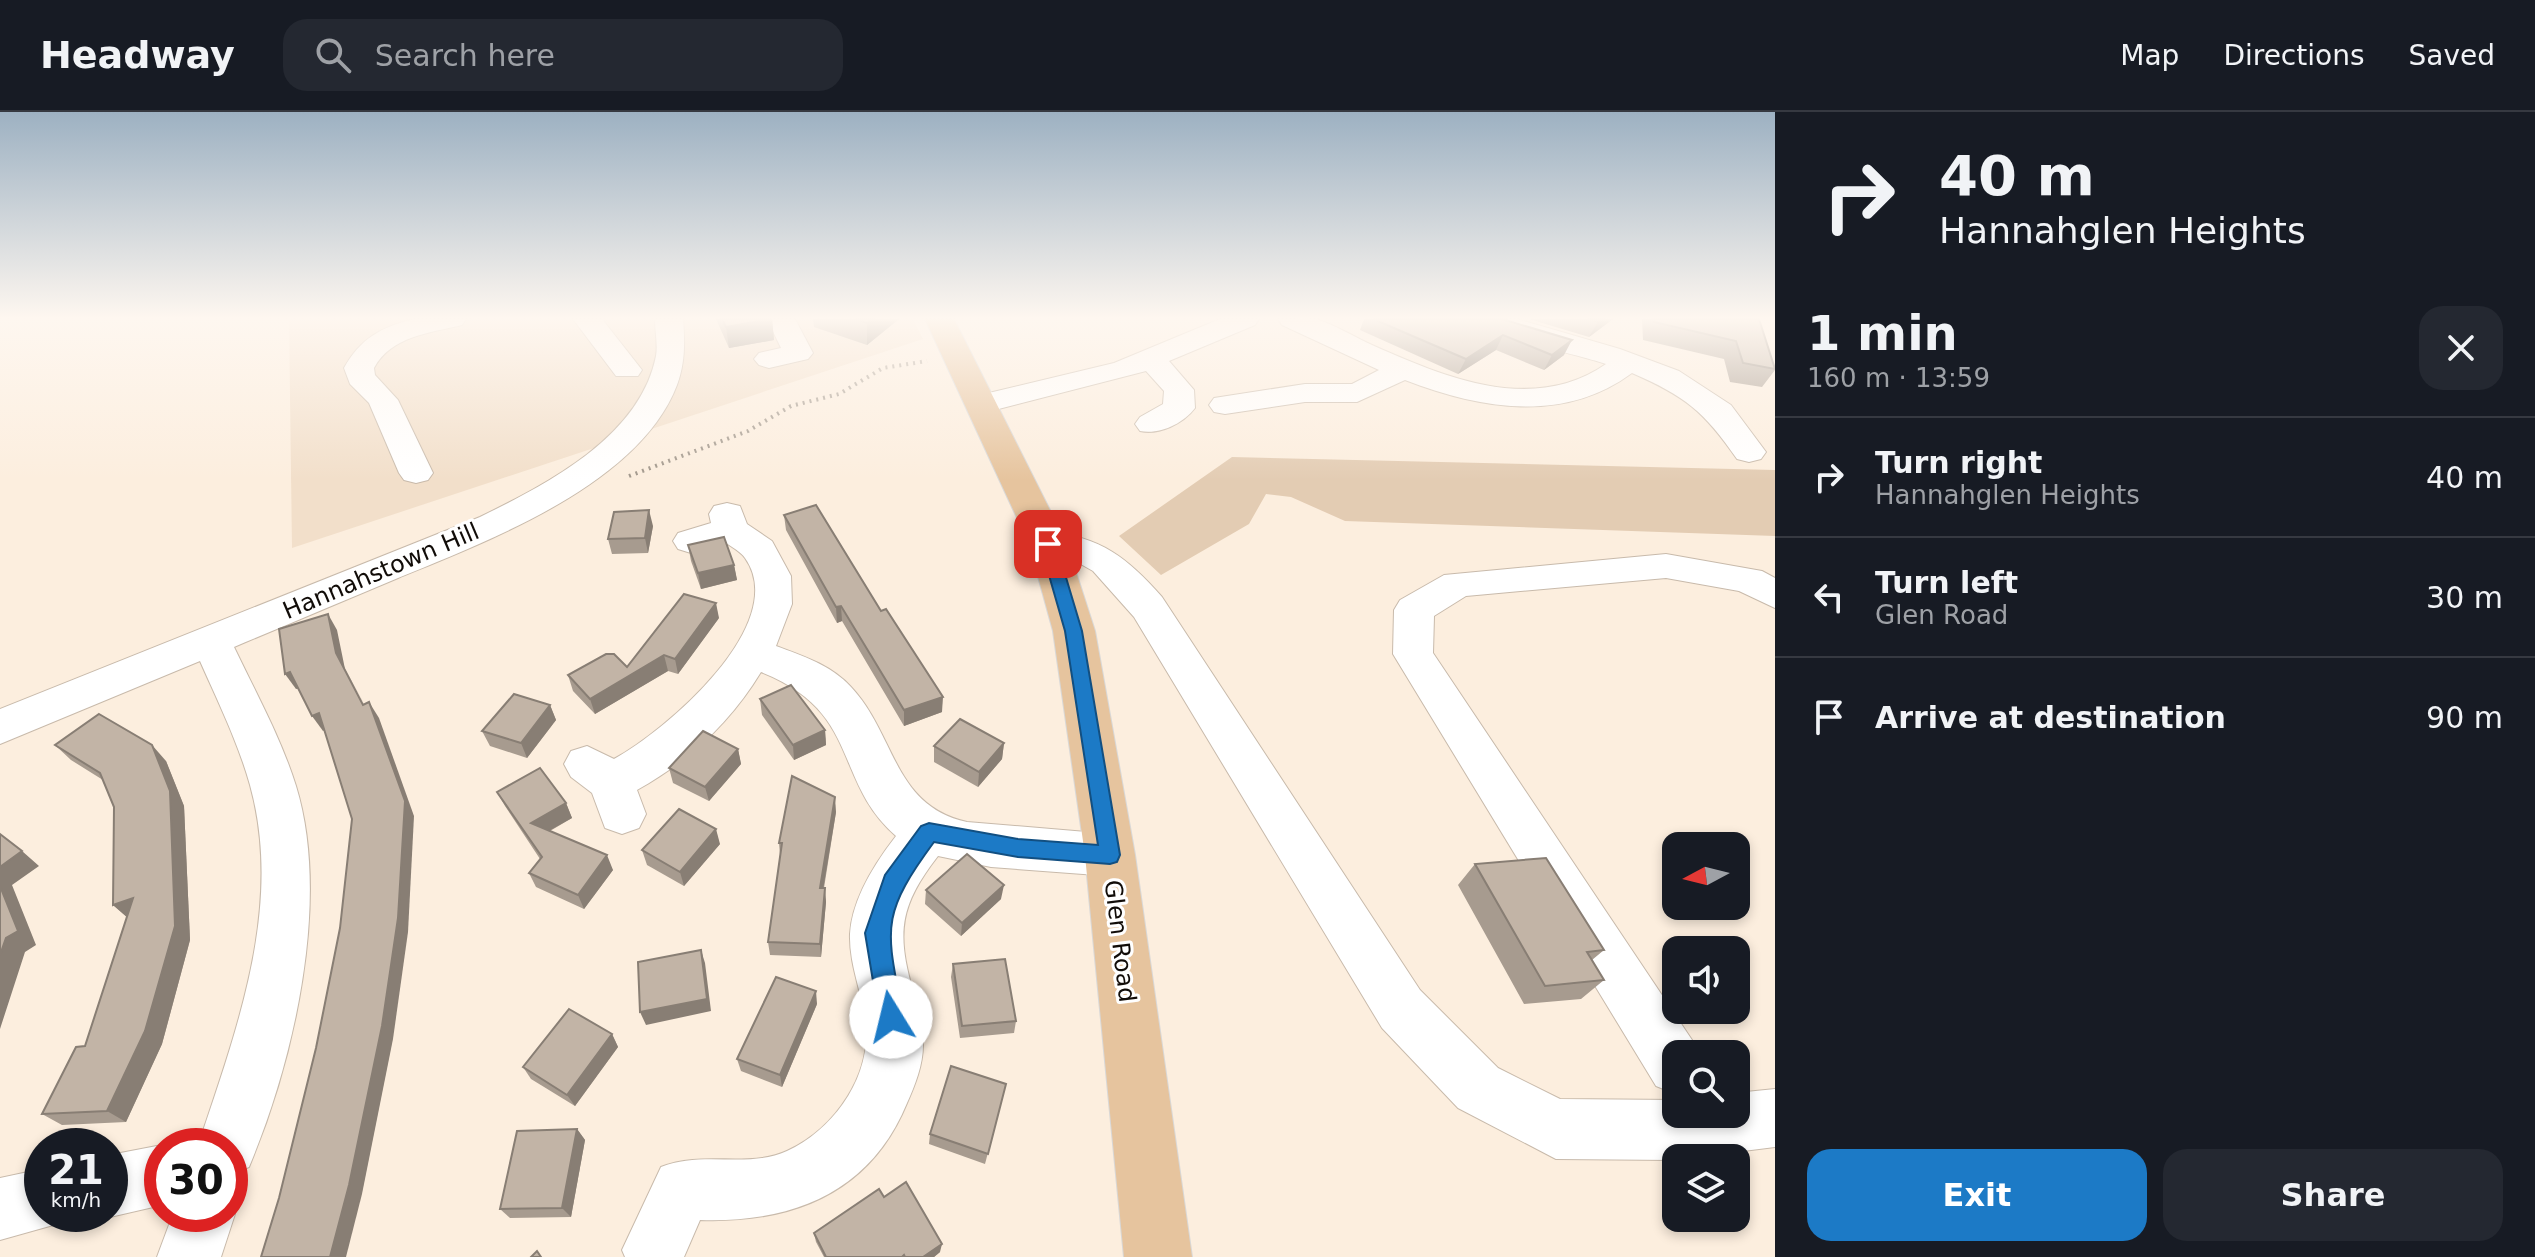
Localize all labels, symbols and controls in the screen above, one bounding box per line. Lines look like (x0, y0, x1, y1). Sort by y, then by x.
search box (283, 19, 843, 91)
text: Headway (40, 33, 235, 77)
icon: search (311, 33, 355, 77)
text: Search here (375, 38, 555, 73)
text: Map (2120, 39, 2179, 72)
text: Directions (2223, 39, 2364, 72)
text: Saved (2408, 39, 2495, 72)
text: 40 m (1939, 143, 2095, 208)
icon: right (1807, 144, 1911, 248)
text: Hannahglen Heights (1939, 210, 2306, 251)
text: 1 min (1807, 305, 1958, 361)
button: close (2419, 306, 2503, 390)
text: 160 m · 13:59 (1807, 363, 1990, 393)
text: Turn right (1875, 445, 2042, 480)
icon: right (1807, 455, 1851, 499)
text: 40 m (2426, 460, 2503, 495)
text: Hannahglen Heights (1875, 480, 2140, 510)
pin (1014, 510, 1082, 578)
street label: Hannahstown Hill (279, 517, 483, 625)
icon: arrive (1026, 522, 1070, 566)
text: Turn left (1875, 565, 2018, 600)
icon: left (1807, 575, 1851, 619)
text: 30 m (2426, 580, 2503, 615)
text: Glen Road (1875, 600, 2008, 630)
icon: arrive (1807, 695, 1851, 739)
text: Arrive at destination (1875, 700, 2226, 735)
text: 90 m (2426, 700, 2503, 735)
north arrow (1662, 832, 1750, 920)
map controls (1662, 832, 1750, 1232)
street label: Glen Road (1099, 878, 1141, 1004)
button: sound (1662, 936, 1750, 1024)
position arrow (849, 975, 933, 1059)
button: search (1662, 1040, 1750, 1128)
speed limit sign: 30 (144, 1128, 248, 1232)
button: layers (1662, 1144, 1750, 1232)
text: 21 (48, 1147, 104, 1193)
button: Exit (1807, 1149, 2147, 1241)
button: Share (2163, 1149, 2503, 1241)
text: km/h (51, 1188, 101, 1212)

